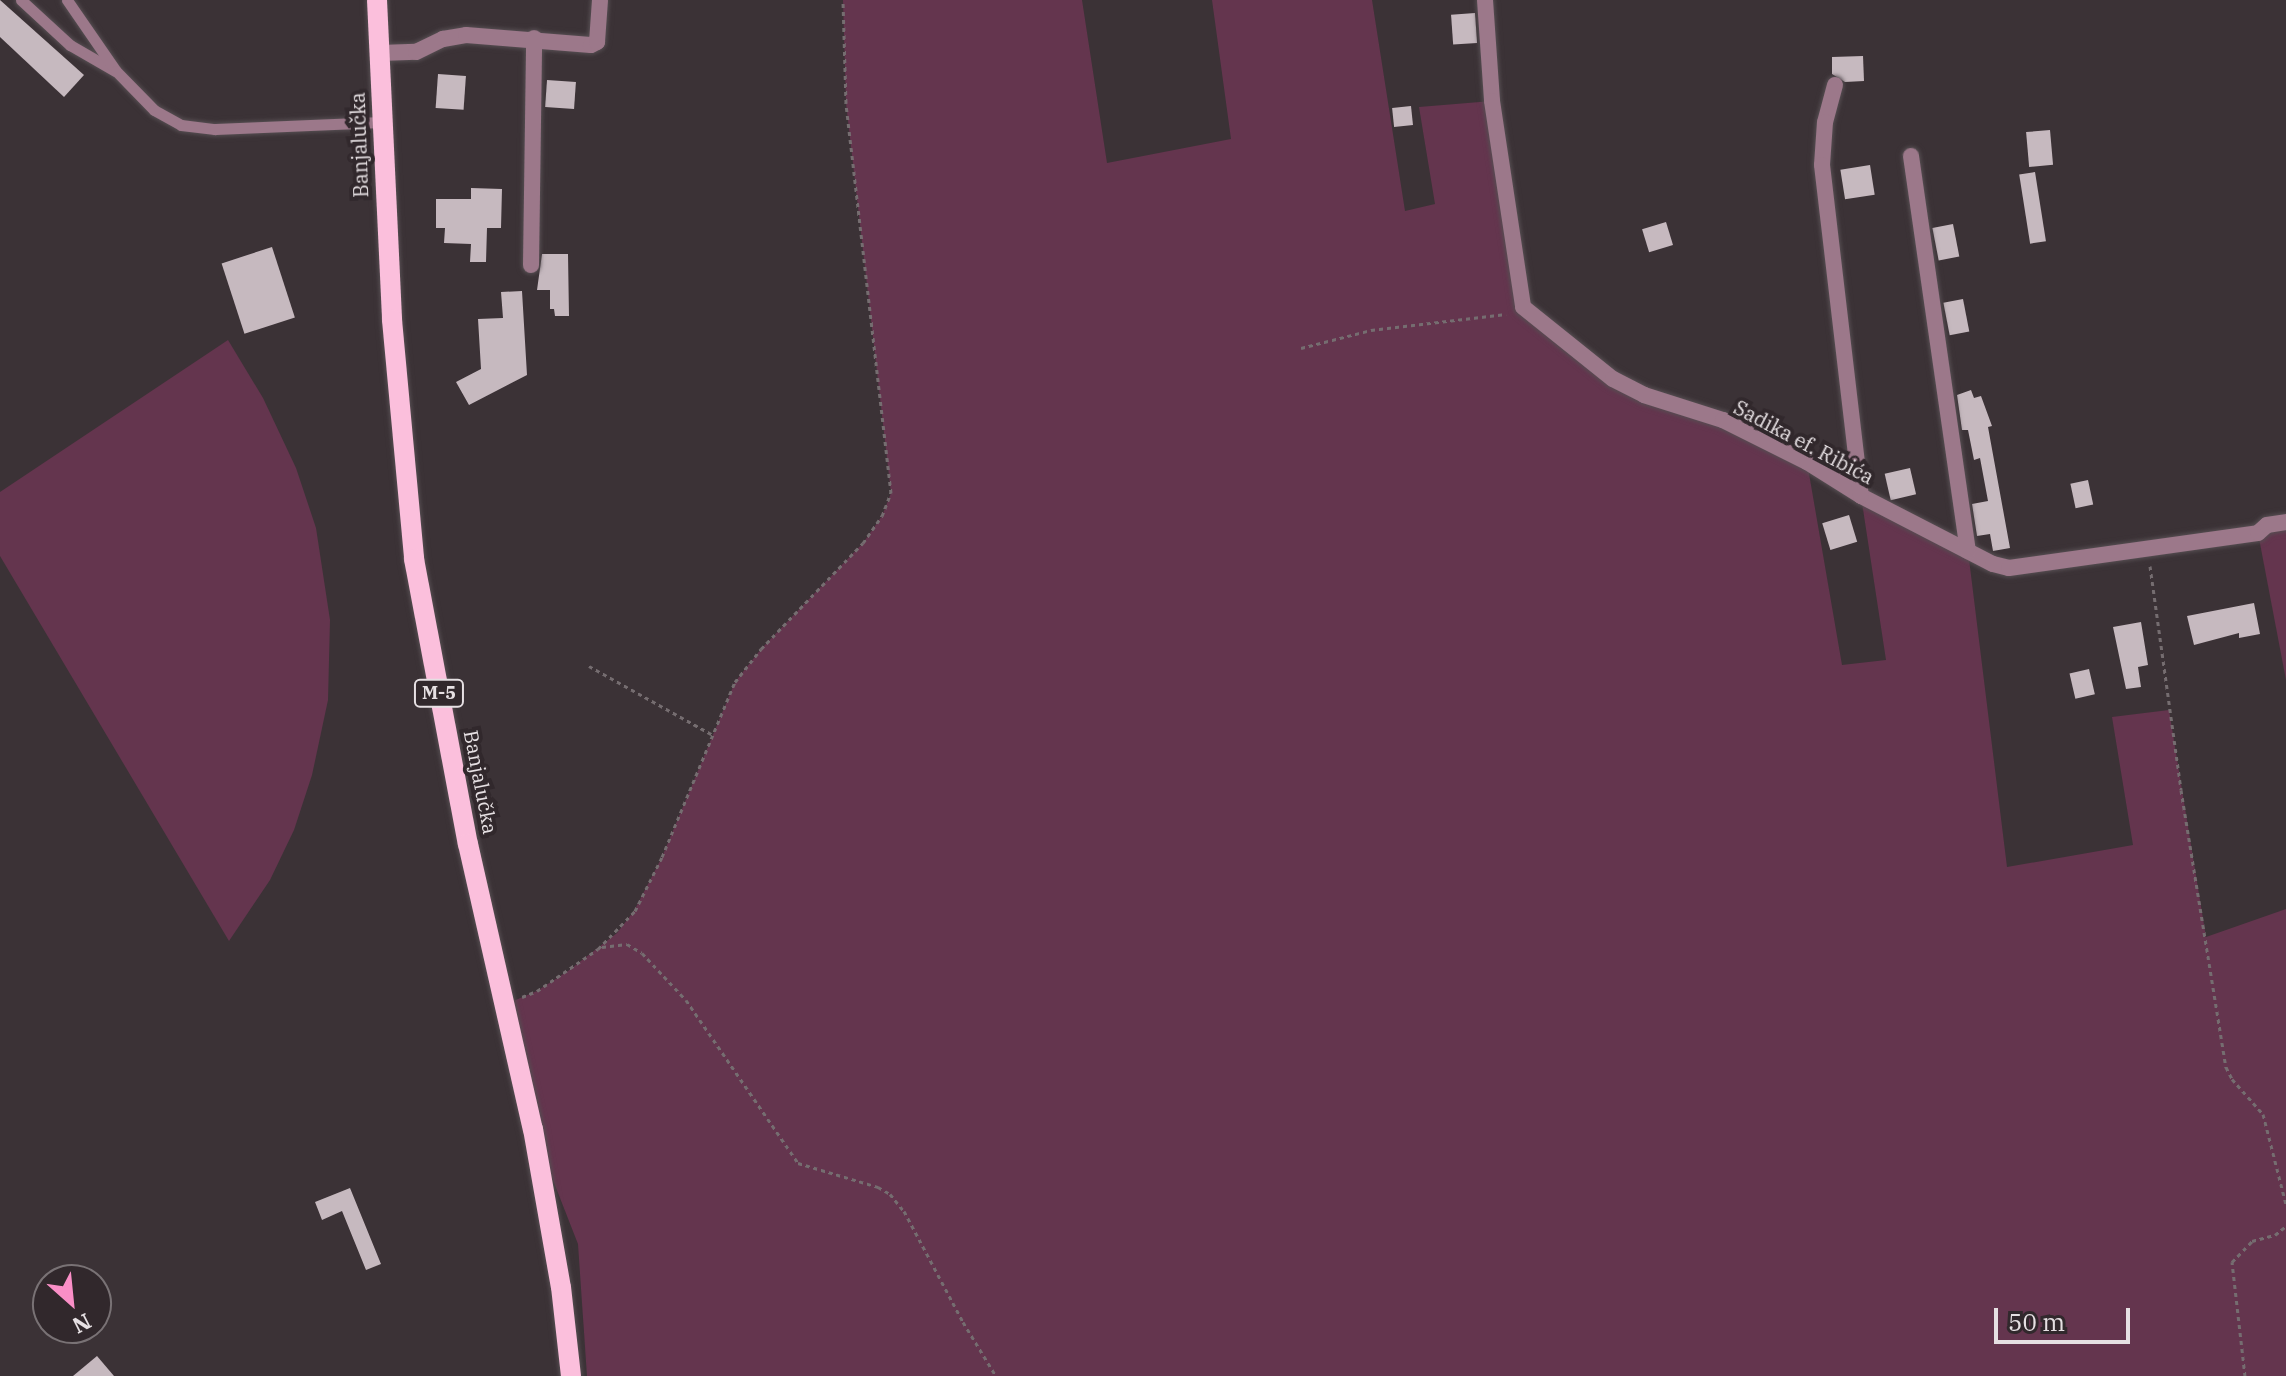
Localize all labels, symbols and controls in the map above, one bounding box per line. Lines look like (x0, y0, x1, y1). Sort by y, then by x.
street label: Banjalučka (345, 92, 373, 198)
street label: Sadika ef. Ribića (1730, 395, 1878, 489)
road number: M-5 (413, 679, 465, 707)
street label: Banjalučka (459, 728, 503, 836)
north arrow (32, 1264, 112, 1344)
scale bar (1998, 1292, 2134, 1342)
text: 50 m (2008, 1306, 2065, 1338)
text: N (68, 1307, 97, 1341)

